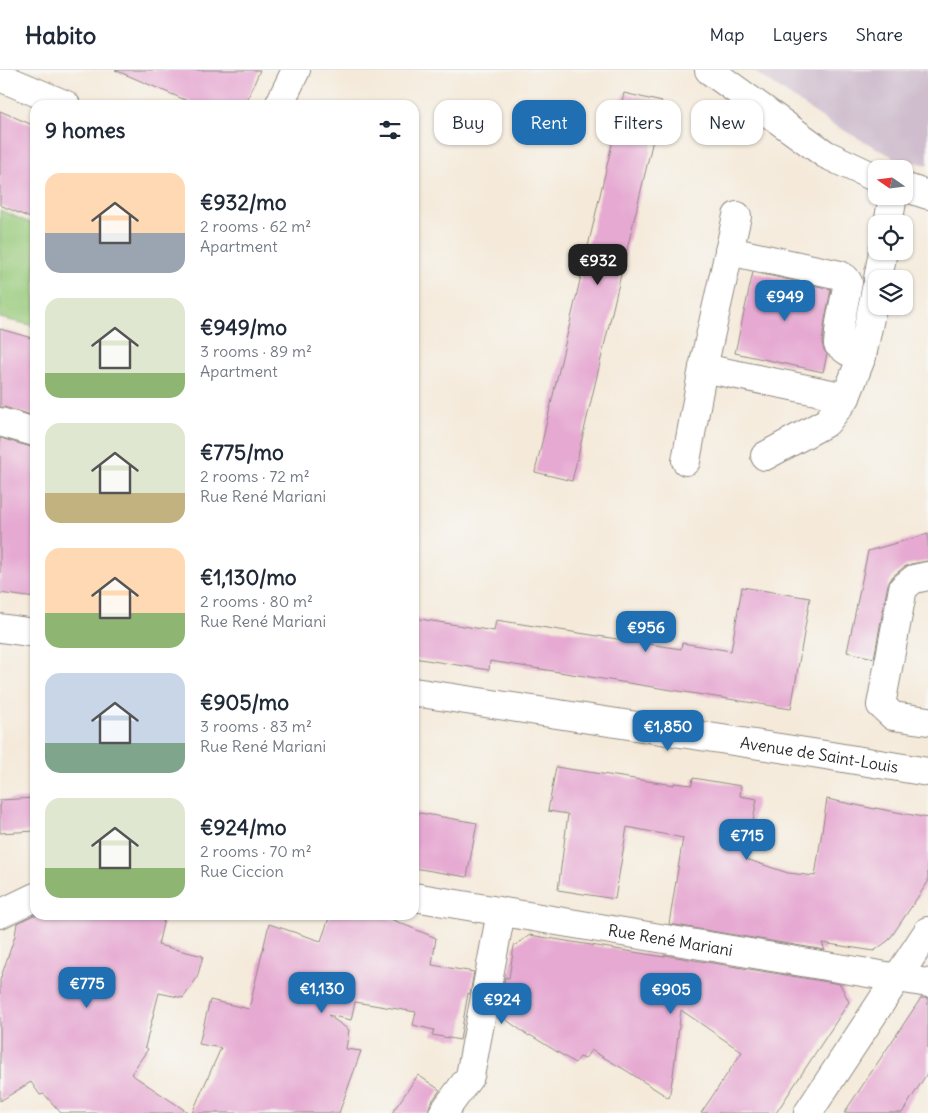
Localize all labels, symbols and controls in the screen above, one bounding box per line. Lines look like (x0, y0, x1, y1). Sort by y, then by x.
text: Habito (25, 20, 96, 50)
text: Map (709, 23, 744, 46)
text: Layers (772, 23, 828, 46)
text: Share (856, 23, 903, 46)
chip: Buy (434, 100, 502, 145)
chip: Rent (512, 100, 586, 145)
chip: Filters (596, 100, 681, 145)
chip: New (691, 100, 763, 145)
icon: filters (376, 116, 404, 144)
text: 9 homes (45, 117, 125, 144)
north arrow (868, 160, 912, 205)
map controls (868, 160, 913, 315)
text: €932/mo (200, 189, 287, 216)
icon: home (85, 193, 145, 253)
button: locate (868, 215, 913, 260)
text: 2 rooms · 62 m² (200, 216, 311, 236)
text: Apartment (200, 236, 278, 256)
pin: €932 (568, 244, 628, 286)
text: €932 (579, 250, 617, 270)
button: layers (868, 270, 913, 315)
pin: €949 (755, 280, 815, 322)
text: €949 (766, 286, 804, 306)
text: €949/mo (200, 314, 287, 341)
icon: home (85, 318, 145, 378)
text: 3 rooms · 89 m² (200, 341, 312, 361)
text: Apartment (200, 361, 278, 381)
text: €775/mo (200, 439, 284, 466)
icon: home (85, 443, 145, 503)
text: 2 rooms · 72 m² (200, 466, 310, 486)
text: Rue René Mariani (200, 486, 326, 506)
text: €1,130/mo (200, 564, 297, 591)
icon: home (85, 568, 145, 628)
text: 2 rooms · 80 m² (200, 591, 313, 611)
pin: €956 (616, 610, 676, 653)
text: Rue René Mariani (200, 611, 326, 631)
text: €956 (627, 617, 665, 637)
text: €905/mo (200, 689, 289, 716)
icon: home (85, 693, 145, 753)
pin: €1,850 (627, 710, 709, 752)
text: 3 rooms · 83 m² (200, 716, 312, 736)
text: €1,850 (644, 716, 692, 736)
street label: Avenue de Saint-Louis (739, 732, 900, 777)
text: Rue René Mariani (200, 736, 326, 756)
text: €924/mo (200, 814, 286, 841)
icon: home (85, 818, 145, 878)
pin: €715 (717, 818, 777, 861)
text: €715 (730, 825, 764, 845)
text: 2 rooms · 70 m² (200, 841, 312, 861)
text: Rue Ciccion (200, 861, 284, 881)
street label: Rue René Mariani (607, 920, 734, 960)
pin: €775 (57, 966, 117, 1009)
pin: €1,130 (281, 972, 363, 1014)
pin: €905 (641, 972, 701, 1015)
text: €775 (69, 973, 105, 993)
text: €1,130 (299, 978, 345, 998)
text: €905 (651, 979, 691, 999)
pin: €924 (472, 982, 532, 1025)
text: €924 (483, 989, 521, 1009)

